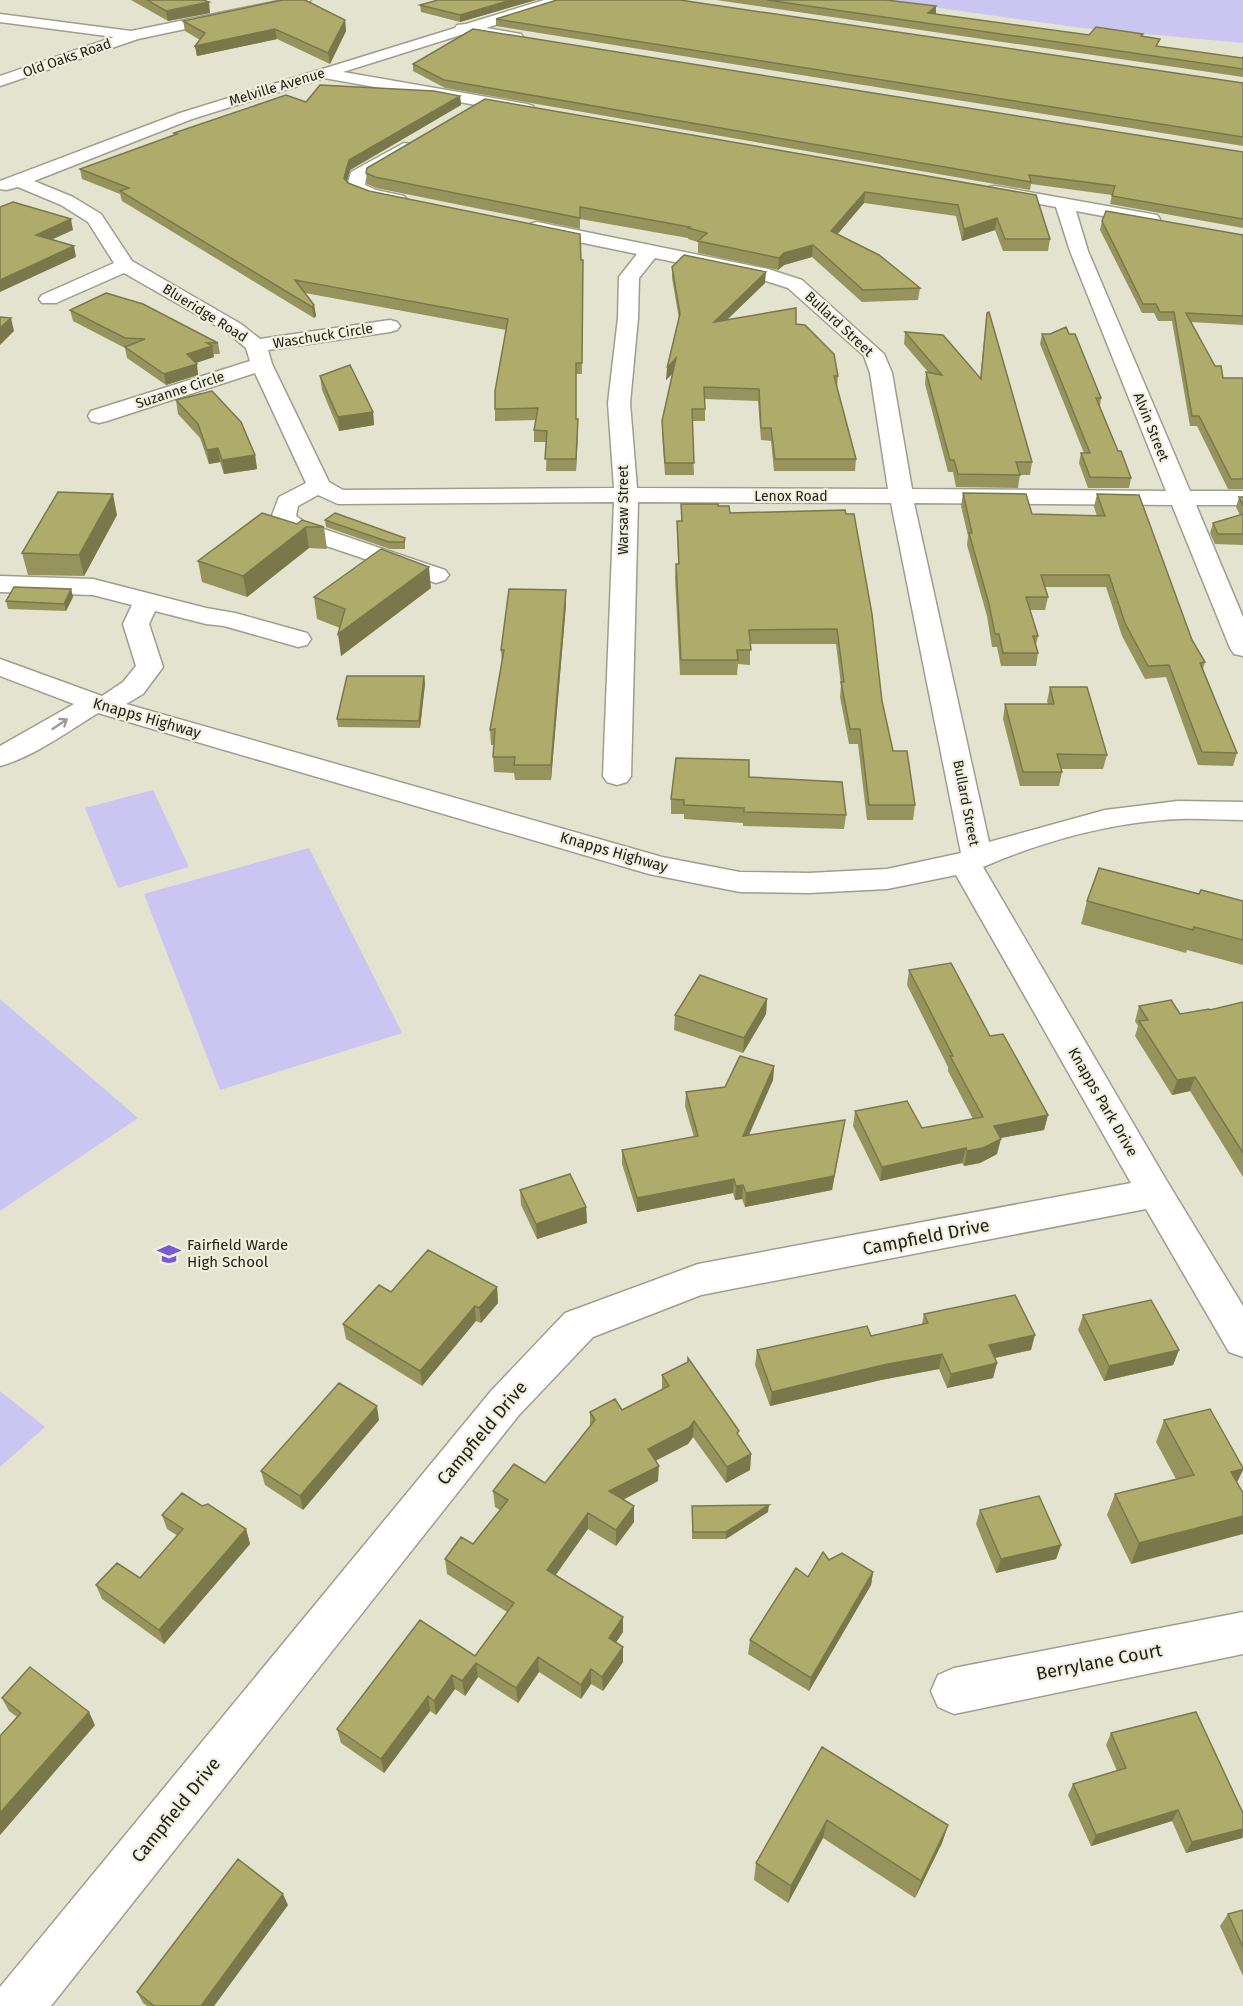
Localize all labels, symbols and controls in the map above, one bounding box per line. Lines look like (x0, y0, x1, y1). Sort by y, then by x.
street label: Old Oaks Road (20, 35, 114, 81)
street label: Melville Avenue (227, 64, 327, 110)
street label: Blueridge Road (159, 280, 251, 346)
street label: Bullard Street (801, 288, 877, 361)
street label: Waschuck Circle (272, 320, 374, 352)
street label: Suzanne Circle (134, 368, 226, 412)
street label: Alvin Street (1129, 390, 1173, 465)
street label: Warsaw Street (615, 464, 632, 555)
street label: Lenox Road (754, 488, 828, 505)
street label: Knapps Highway (91, 694, 204, 742)
one-way arrow (52, 718, 69, 731)
street label: Bullard Street (949, 758, 983, 848)
street label: Knapps Highway (558, 828, 671, 876)
street label: Knapps Park Drive (1064, 1044, 1142, 1160)
street label: Campfield Drive (861, 1214, 991, 1260)
place label: Fairfield Warde High School (187, 1236, 288, 1271)
school or university icon: Fairfield Warde High School (156, 1241, 182, 1267)
street label: Campfield Drive (432, 1377, 532, 1489)
street label: Berrylane Court (1034, 1639, 1164, 1685)
street label: Campfield Drive (127, 1753, 225, 1867)

